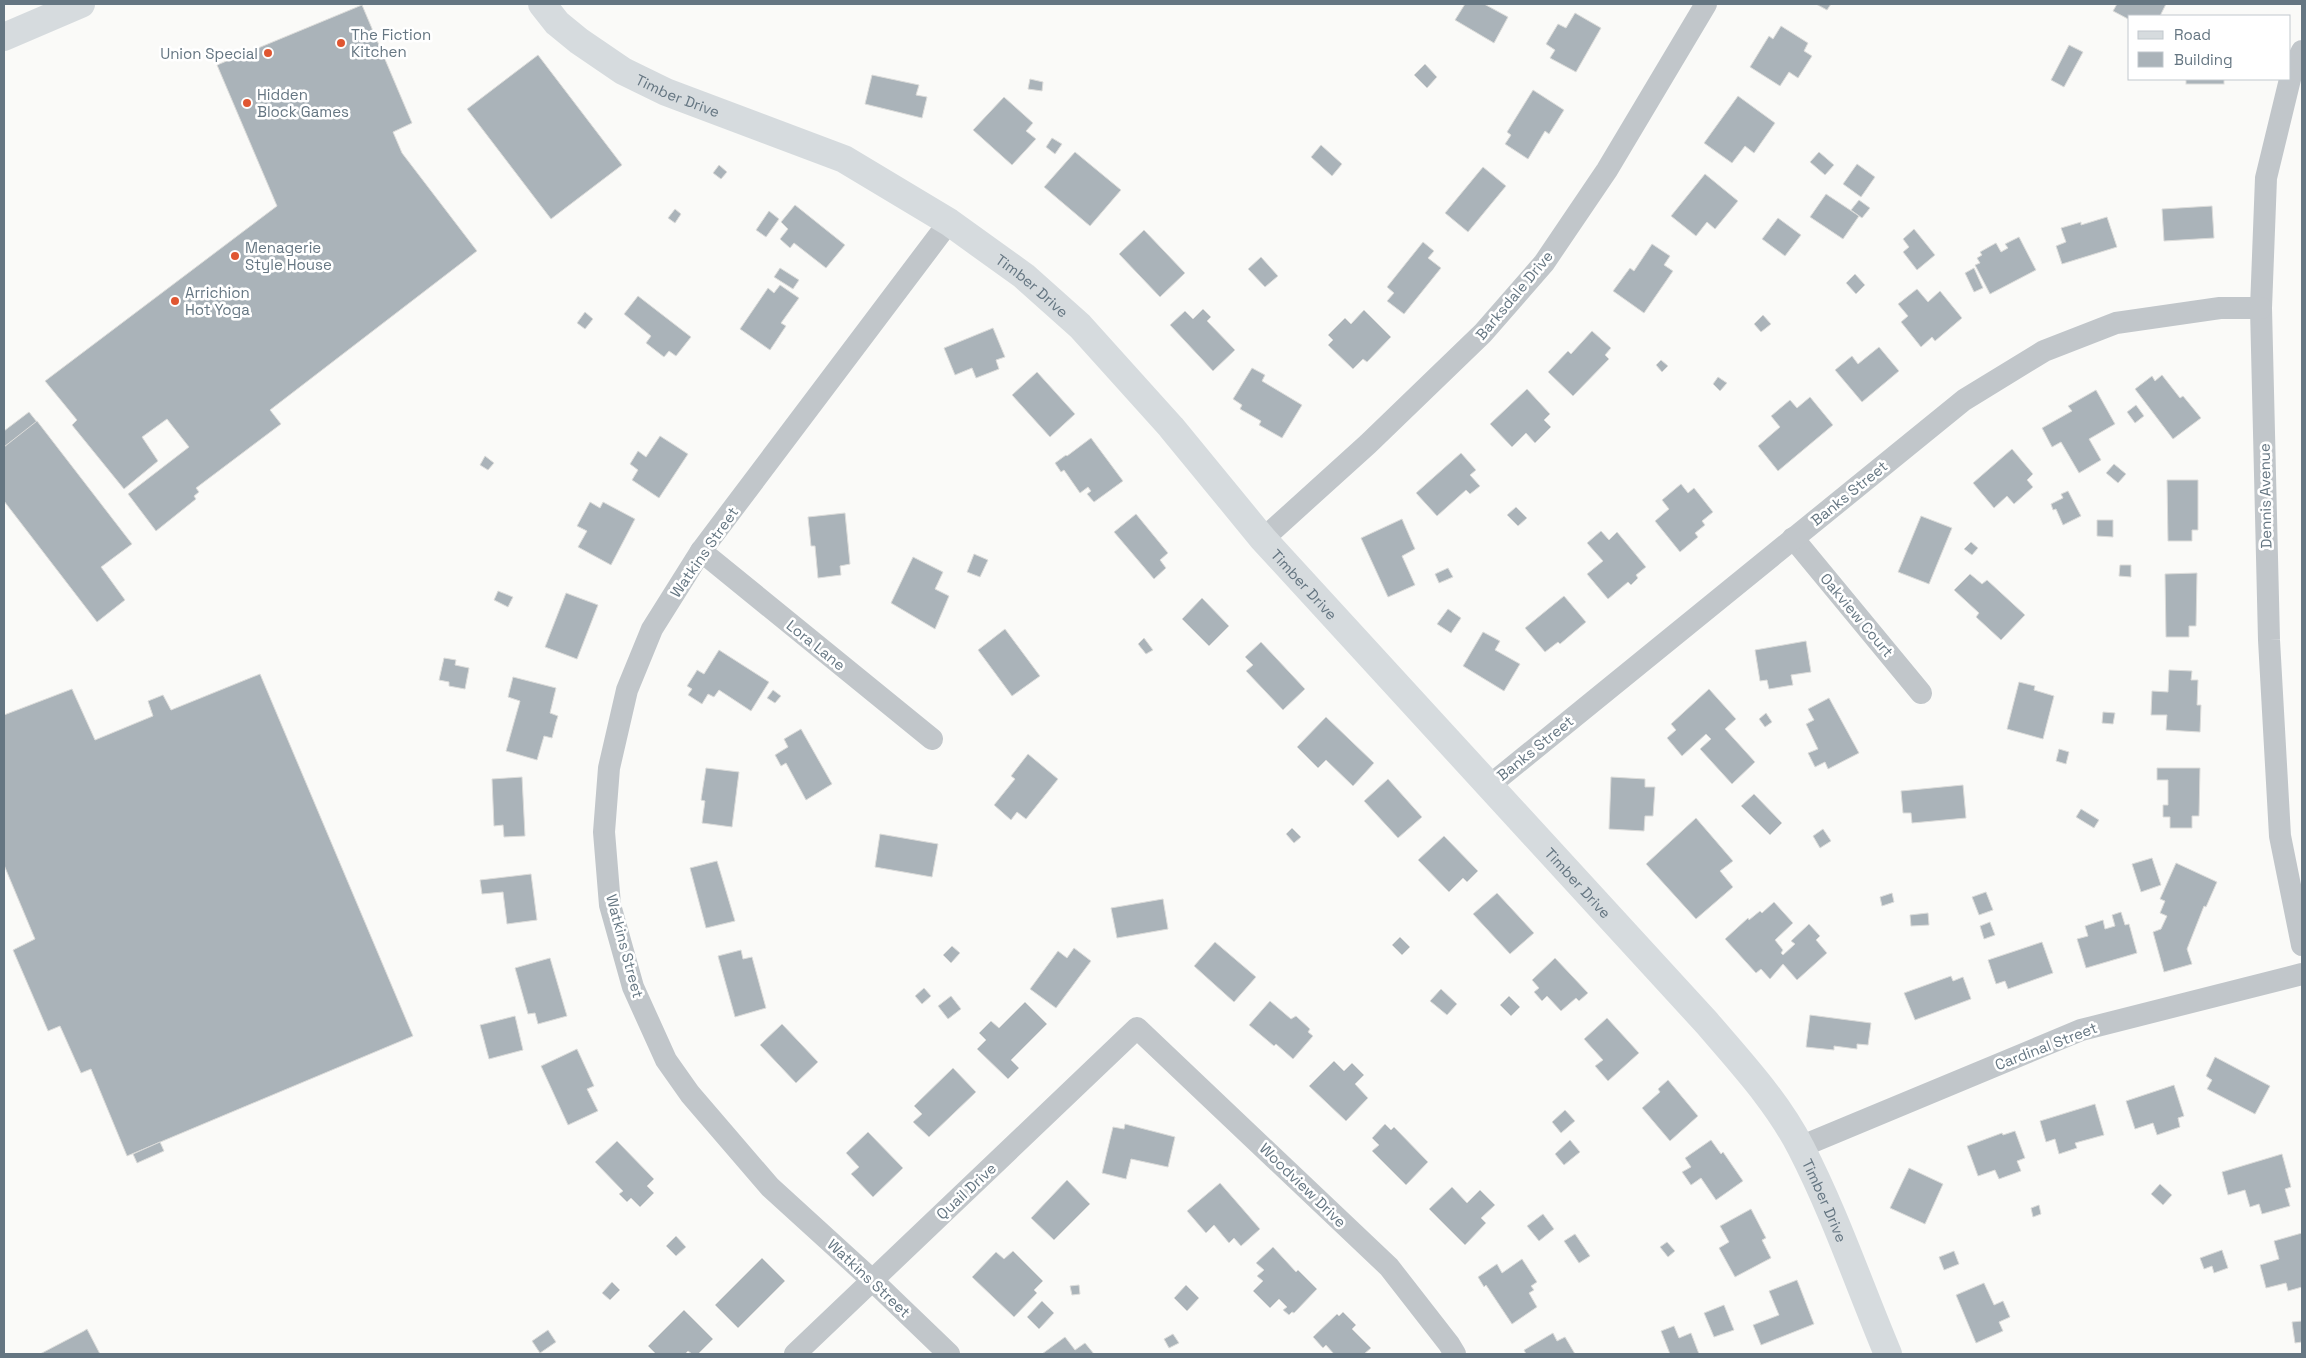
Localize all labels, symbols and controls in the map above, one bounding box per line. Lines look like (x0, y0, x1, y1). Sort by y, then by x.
legend (2128, 15, 2291, 80)
place label: The Fiction Kitchen (351, 25, 431, 61)
text: Road (2174, 25, 2211, 44)
marker: The Fiction Kitchen (335, 37, 347, 49)
place label: Union Special (160, 44, 258, 63)
marker: Union Special (262, 47, 274, 59)
text: Building (2174, 50, 2233, 69)
street label: Timber Drive (633, 69, 723, 121)
place label: Hidden Block Games (257, 85, 349, 121)
marker: Hidden Block Games (241, 97, 253, 109)
place label: Menagerie Style House (245, 238, 332, 274)
street label: Barksdale Drive (1471, 246, 1557, 343)
street label: Timber Drive (992, 249, 1073, 321)
marker: Menagerie Style House (229, 250, 241, 262)
place label: Arrichion Hot Yoga (185, 283, 250, 319)
marker: Arrichion Hot Yoga (169, 295, 181, 307)
street label: Dennis Avenue (2255, 443, 2275, 549)
street label: Banks Street (1807, 456, 1891, 530)
street label: Watkins Street (666, 503, 742, 601)
street label: Timber Drive (1267, 545, 1342, 624)
street label: Oakview Court (1816, 569, 1898, 661)
street label: Lora Lane (783, 616, 849, 675)
street label: Banks Street (1493, 711, 1577, 785)
street label: Timber Drive (1541, 843, 1615, 922)
street label: Watkins Street (602, 892, 648, 1000)
street label: Cardinal Street (1992, 1018, 2100, 1074)
street label: Woodview Drive (1256, 1139, 1350, 1231)
street label: Timber Drive (1798, 1155, 1852, 1245)
street label: Quail Drive (932, 1158, 1000, 1224)
street label: Watkins Street (824, 1235, 915, 1321)

